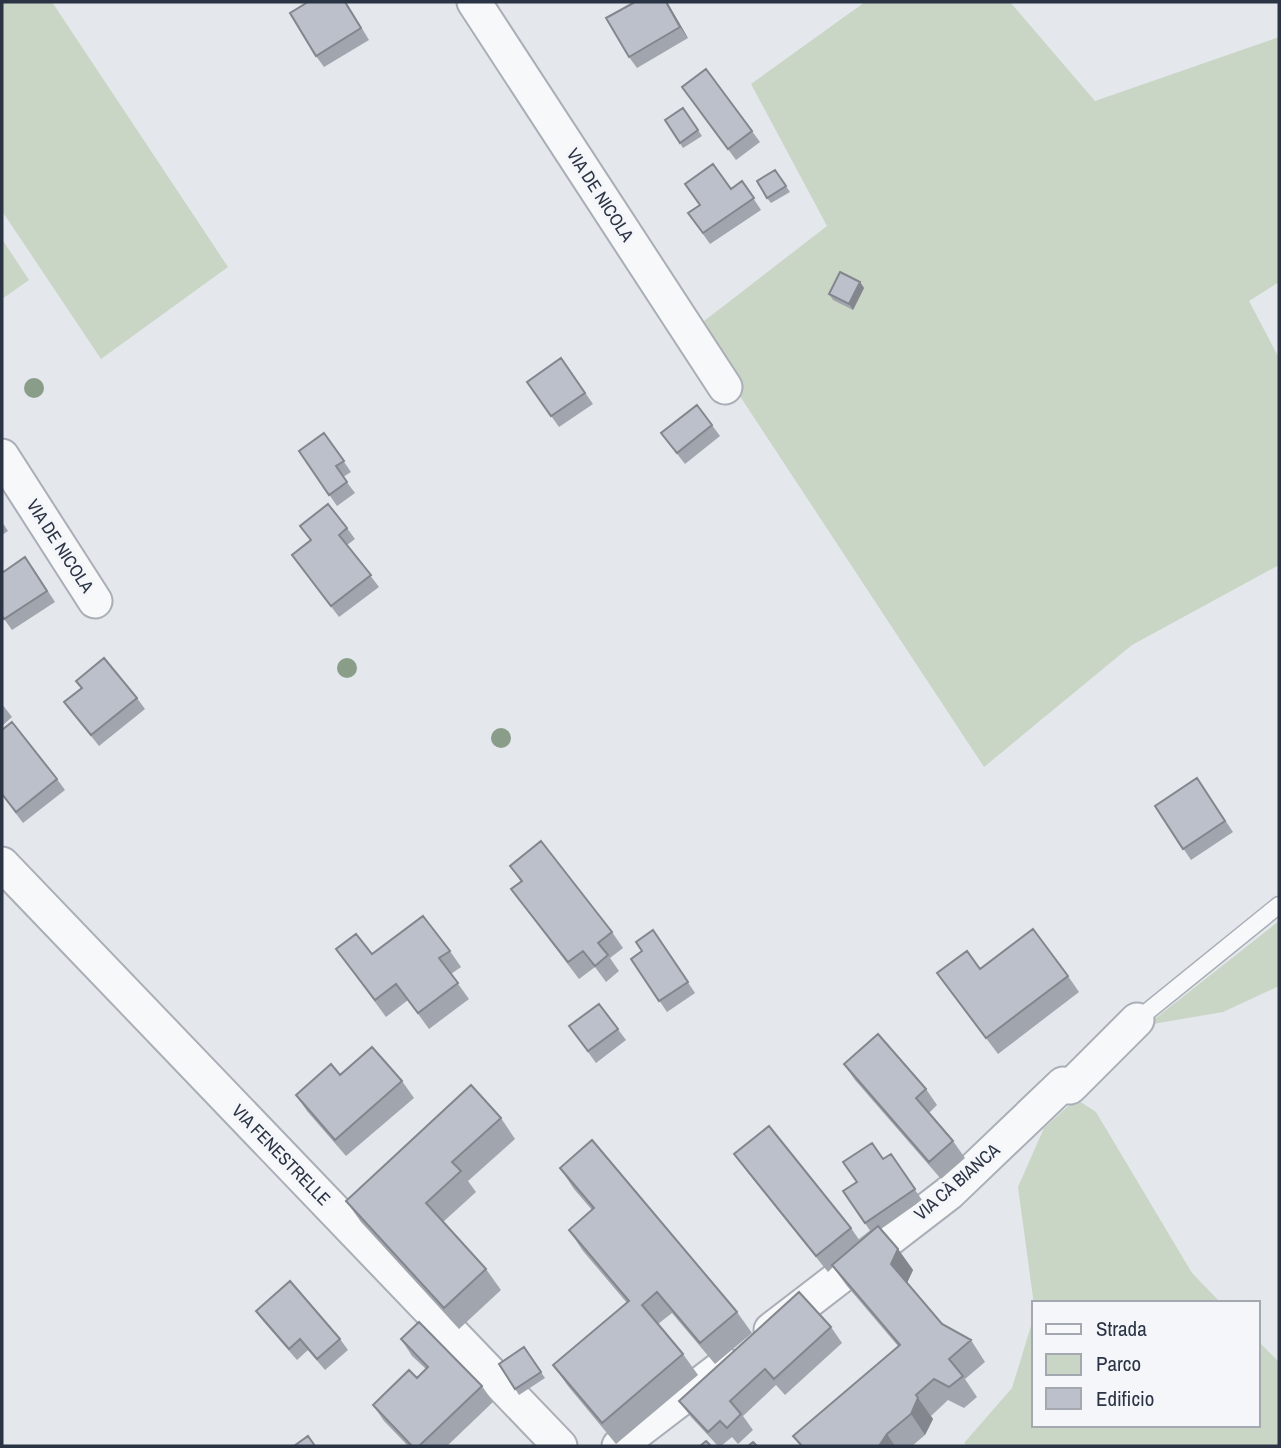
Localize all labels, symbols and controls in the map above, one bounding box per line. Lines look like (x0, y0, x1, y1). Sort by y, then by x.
street label: VIA DE NICOLA (561, 143, 640, 246)
street label: VIA DE NICOLA (21, 494, 100, 597)
street label: VIA FENESTRELLE (226, 1098, 336, 1211)
street label: VIA CÀ BIANCA (909, 1137, 1005, 1226)
legend (1032, 1301, 1260, 1427)
text: Strada (1096, 1314, 1147, 1343)
text: Parco (1096, 1349, 1141, 1378)
text: Edificio (1096, 1384, 1154, 1413)

